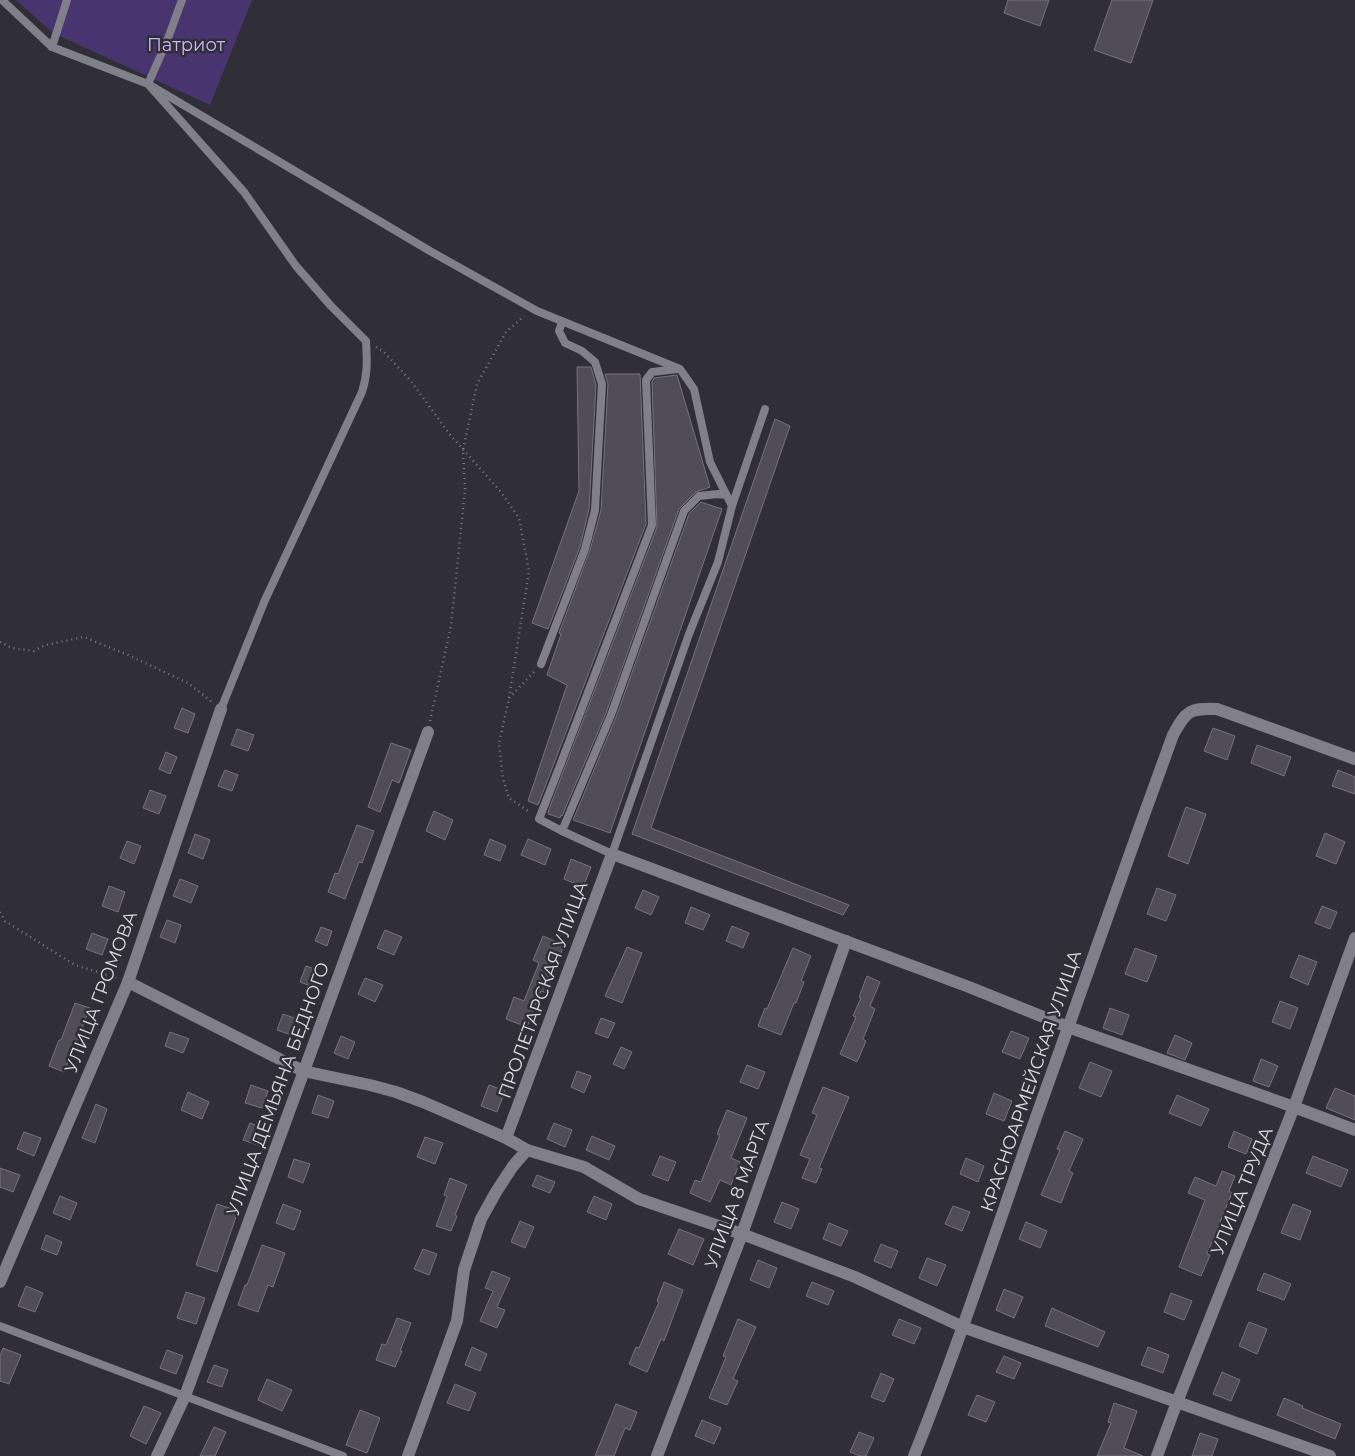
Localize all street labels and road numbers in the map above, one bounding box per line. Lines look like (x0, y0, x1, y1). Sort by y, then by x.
street label: ПРОЛЕТАРСКАЯ УЛИЦА (493, 878, 593, 1102)
street label: УЛИЦА ГРОМОВА (60, 907, 142, 1076)
street label: КРАСНОАРМЕЙСКАЯ УЛИЦА (976, 947, 1086, 1215)
street label: УЛИЦА ДЕМЬЯНА БЕДНОГО (222, 959, 334, 1219)
street label: УЛИЦА 8 МАРТА (700, 1116, 774, 1271)
street label: УЛИЦА ТРУДА (1206, 1123, 1278, 1258)

